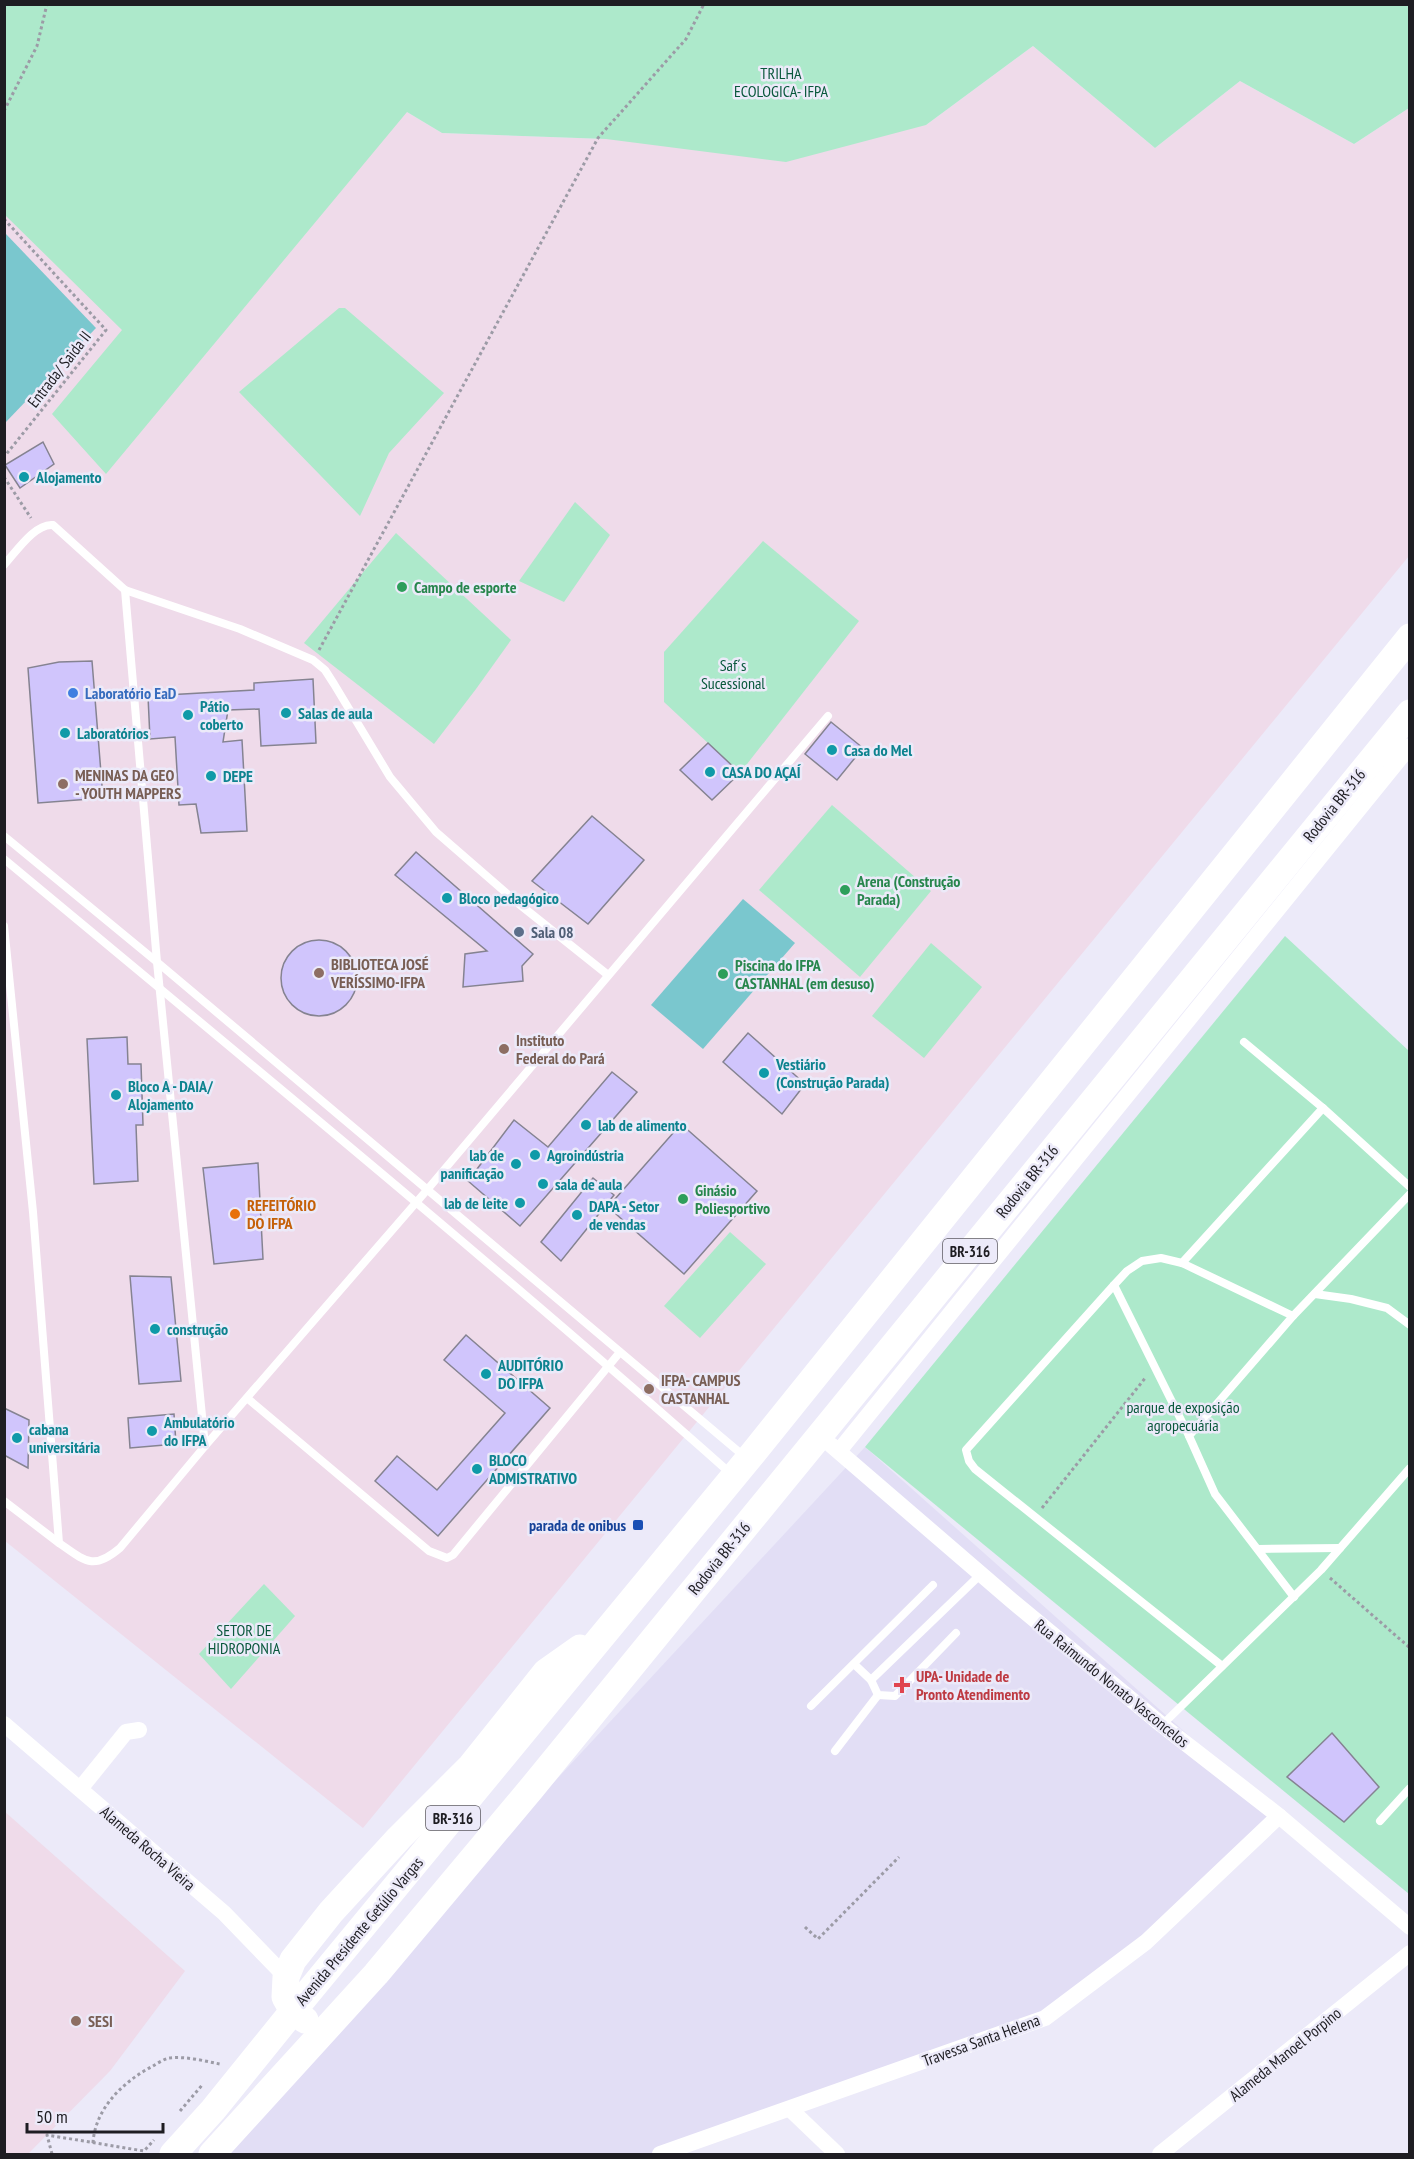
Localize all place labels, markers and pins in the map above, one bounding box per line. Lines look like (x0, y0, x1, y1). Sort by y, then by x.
place label: Alojamento (35, 467, 102, 487)
marker: Alojamento (17, 470, 31, 484)
place label: Campo de esporte (414, 577, 517, 597)
marker: Campo de esporte (395, 580, 409, 594)
place label: Laboratório EaD (85, 683, 177, 703)
marker: Laboratório EaD (66, 686, 80, 700)
place label: Pátio coberto (200, 696, 243, 734)
place label: Salas de aula (298, 703, 373, 723)
marker: Salas de aula (279, 706, 293, 720)
marker: Pátio coberto (181, 708, 195, 722)
place label: Laboratórios (77, 723, 149, 743)
marker: Laboratórios (58, 726, 72, 740)
place label: Casa do Mel (844, 740, 912, 760)
marker: Casa do Mel (825, 743, 839, 757)
place label: CASA DO AÇAÍ (722, 762, 802, 782)
place label: MENINAS DA GEO - YOUTH MAPPERS (75, 765, 181, 803)
marker: CASA DO AÇAÍ (703, 765, 717, 779)
place label: DEPE (223, 766, 253, 786)
marker: DEPE (204, 769, 218, 783)
marker: MENINAS DA GEO - YOUTH MAPPERS (56, 777, 70, 791)
place label: Arena (Construção Parada) (856, 871, 960, 909)
marker: Arena (Construção Parada) (838, 883, 852, 897)
place label: Bloco pedagógico (459, 888, 559, 908)
marker: Bloco pedagógico (440, 891, 454, 905)
place label: Sala 08 (531, 922, 574, 942)
marker: Sala 08 (512, 925, 526, 939)
place label: BIBLIOTECA JOSÉ VERÍSSIMO-IFPA (330, 954, 429, 992)
place label: Piscina do IFPA CASTANHAL (em desuso) (735, 955, 874, 993)
marker: BIBLIOTECA JOSÉ VERÍSSIMO-IFPA (312, 966, 326, 980)
marker: Piscina do IFPA CASTANHAL (em desuso) (716, 967, 730, 981)
place label: Instituto Federal do Pará (516, 1030, 605, 1068)
marker: Instituto Federal do Pará (497, 1042, 511, 1056)
place label: Vestiário (Construção Parada) (775, 1054, 889, 1092)
marker: Vestiário (Construção Parada) (757, 1066, 771, 1080)
place label: Bloco A - DAIA/ Alojamento (127, 1076, 213, 1114)
marker: Bloco A - DAIA/ Alojamento (109, 1088, 123, 1102)
place label: lab de alimento (598, 1115, 687, 1135)
marker: lab de alimento (579, 1118, 593, 1132)
place label: lab de panificação (441, 1145, 504, 1183)
place label: Agroindústria (546, 1145, 624, 1165)
marker: Agroindústria (528, 1148, 542, 1162)
marker: lab de panificação (509, 1157, 523, 1171)
place label: sala de aula (555, 1174, 623, 1194)
marker: sala de aula (536, 1177, 550, 1191)
place label: Ginásio Poliesportivo (695, 1180, 770, 1218)
marker: Ginásio Poliesportivo (676, 1192, 690, 1206)
place label: lab de leite (444, 1193, 508, 1213)
place label: REFEITÓRIO DO IFPA (247, 1195, 316, 1233)
marker: lab de leite (513, 1196, 527, 1210)
place label: DAPA - Setor de vendas (589, 1196, 659, 1234)
marker: REFEITÓRIO DO IFPA (228, 1207, 242, 1221)
marker: DAPA - Setor de vendas (570, 1208, 584, 1222)
place label: construção (167, 1319, 228, 1339)
marker: construção (148, 1322, 162, 1336)
place label: AUDITÓRIO DO IFPA (497, 1355, 563, 1393)
marker: AUDITÓRIO DO IFPA (479, 1367, 493, 1381)
place label: IFPA- CAMPUS CASTANHAL (661, 1370, 741, 1408)
marker: IFPA- CAMPUS CASTANHAL (642, 1382, 656, 1396)
place label: Ambulatório do IFPA (163, 1412, 235, 1450)
place label: cabana universitária (29, 1419, 100, 1457)
marker: Ambulatório do IFPA (145, 1424, 159, 1438)
marker: cabana universitária (10, 1431, 24, 1445)
place label: BLOCO ADMISTRATIVO (488, 1450, 577, 1488)
marker: BLOCO ADMISTRATIVO (470, 1462, 484, 1476)
place label: parada de onibus (529, 1515, 626, 1535)
marker: parada de onibus (631, 1518, 645, 1532)
place label: UPA- Unidade de Pronto Atendimento (916, 1666, 1030, 1704)
marker: UPA- Unidade de Pronto Atendimento (893, 1676, 911, 1694)
place label: SESI (88, 2011, 113, 2031)
marker: SESI (69, 2014, 83, 2028)

